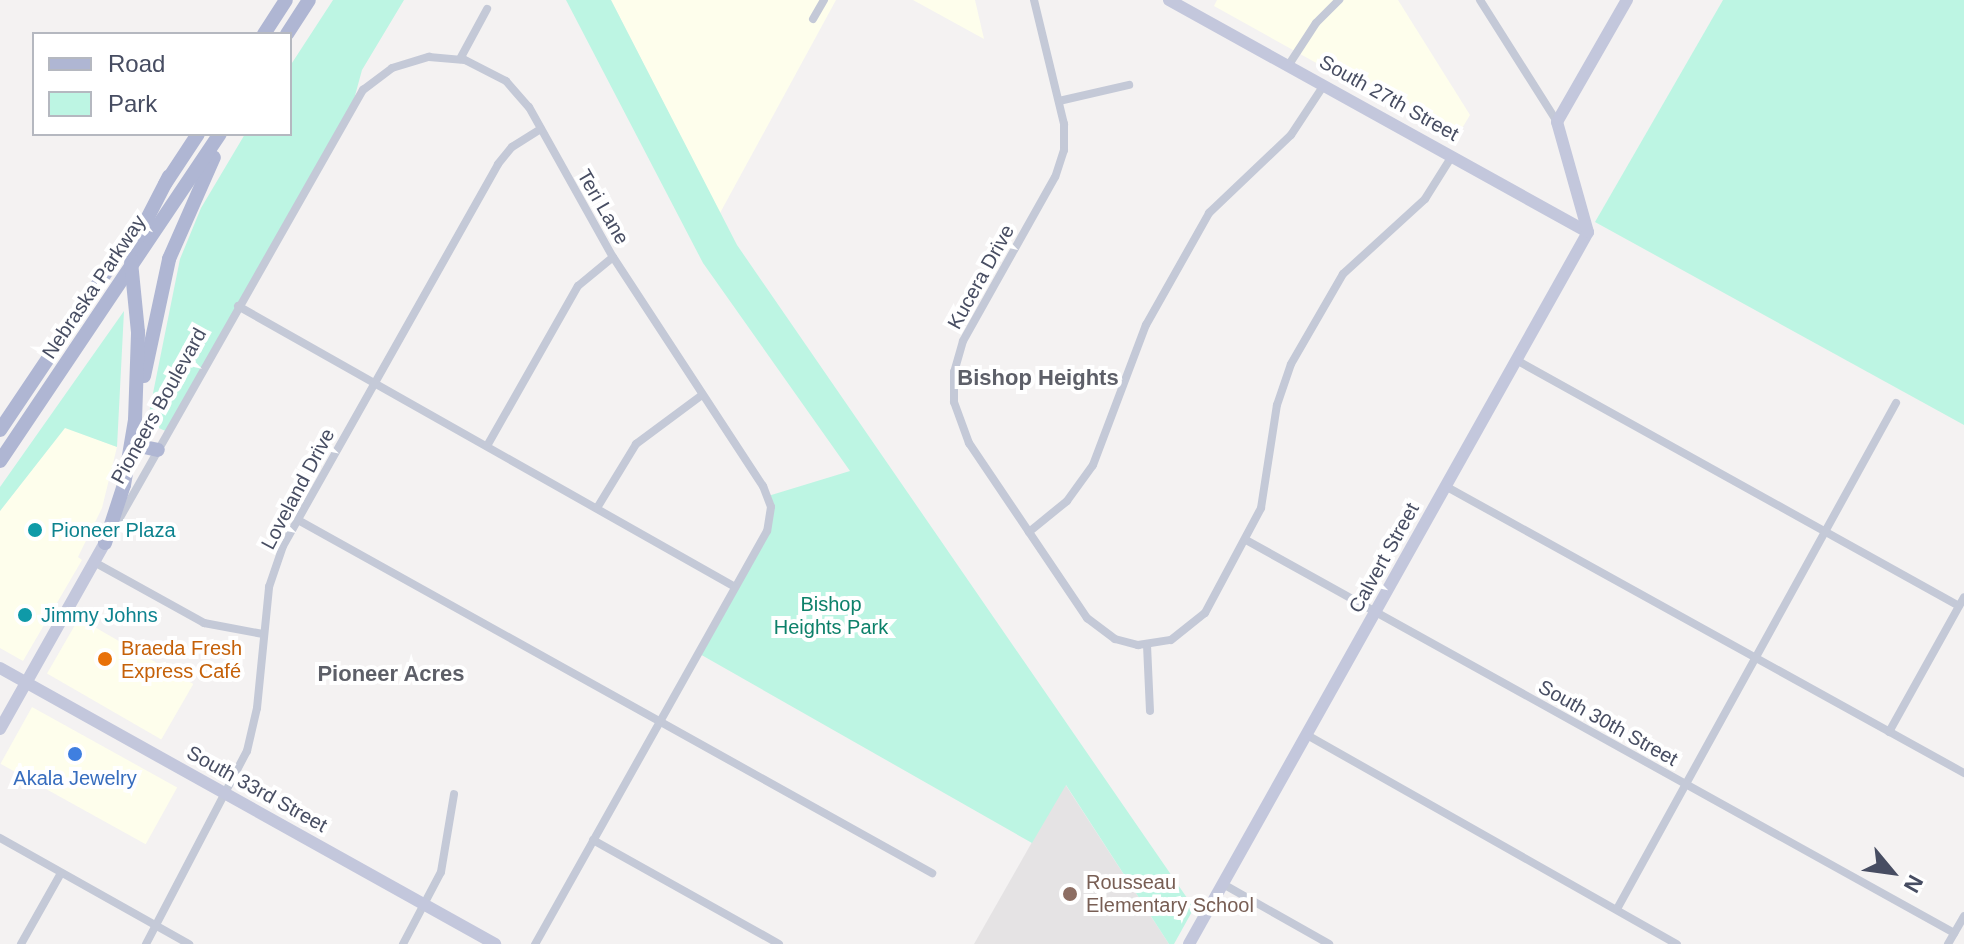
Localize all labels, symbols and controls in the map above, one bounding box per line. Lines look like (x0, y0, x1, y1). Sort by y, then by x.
legend (32, 32, 292, 136)
text: Road (108, 50, 165, 77)
street label: South 27th Street (1315, 50, 1463, 146)
text: Park (108, 90, 157, 117)
street label: Teri Lane (572, 165, 634, 249)
street label: Nebraska Parkway (37, 211, 151, 363)
street label: Kucera Drive (942, 221, 1020, 333)
street label: Pioneers Boulevard (106, 324, 212, 488)
district label: Bishop Heights (957, 365, 1119, 391)
street label: Loveland Drive (256, 424, 340, 554)
street label: Calvert Street (1344, 499, 1424, 617)
place label: Pioneer Plaza (51, 518, 176, 542)
marker: Pioneer Plaza (26, 521, 44, 539)
park label: Bishop Heights Park (774, 592, 888, 639)
place label: Jimmy Johns (41, 603, 158, 627)
marker: Jimmy Johns (16, 606, 34, 624)
place label: Braeda Fresh Express Café (121, 636, 242, 683)
marker: Braeda Fresh Express Café (96, 650, 114, 668)
district label: Pioneer Acres (317, 661, 465, 687)
street label: South 30th Street (1534, 675, 1682, 771)
street label: South 33rd Street (183, 741, 331, 837)
marker: Akala Jewelry (66, 745, 84, 763)
place label: Akala Jewelry (13, 766, 137, 790)
north arrow (1852, 832, 1932, 912)
place label: Rousseau Elementary School (1086, 870, 1254, 917)
text: N (1899, 871, 1928, 897)
marker: Rousseau Elementary School (1061, 885, 1079, 903)

